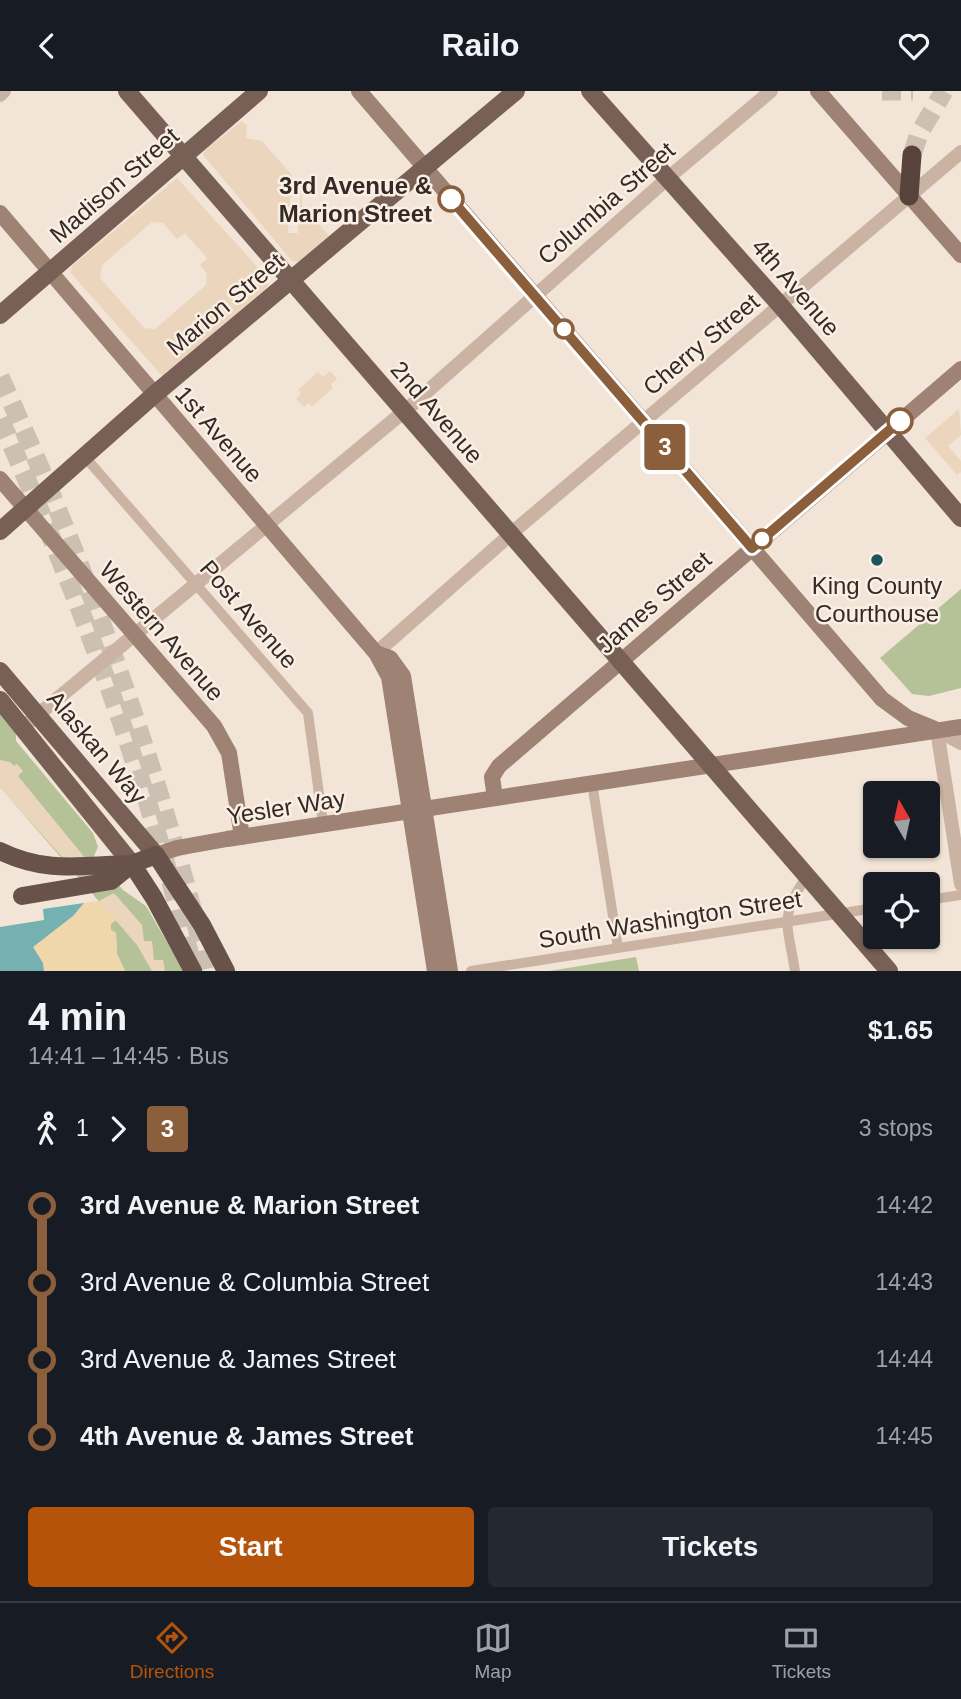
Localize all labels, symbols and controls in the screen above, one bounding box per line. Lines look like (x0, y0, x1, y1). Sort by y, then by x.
icon: back (28, 27, 66, 65)
text: Railo (441, 27, 520, 63)
icon: heart (895, 27, 933, 65)
street label: Madison Street (44, 122, 184, 248)
street label: Columbia Street (532, 136, 680, 270)
place label: 3rd Avenue & Marion Street (279, 172, 432, 227)
marker: 3rd Avenue & Marion Street (438, 186, 464, 212)
street label: 4th Avenue (747, 233, 845, 341)
street label: Marion Street (161, 247, 289, 361)
street label: Cherry Street (638, 288, 765, 400)
unlabelled marker (554, 319, 574, 339)
street label: 2nd Avenue (385, 355, 489, 469)
street label: 1st Avenue (170, 380, 268, 488)
unlabelled marker (887, 408, 913, 434)
line badge: 3 (642, 424, 688, 470)
text: 3 (658, 433, 672, 460)
unlabelled marker (752, 529, 772, 549)
street label: James Street (592, 545, 716, 659)
marker: King County Courthouse (869, 552, 885, 568)
street label: Post Avenue (195, 554, 303, 674)
street label: Western Avenue (94, 556, 230, 706)
place label: King County Courthouse (812, 572, 942, 627)
street label: Alaskan Way (42, 685, 152, 809)
north arrow (863, 781, 940, 857)
map controls (863, 781, 940, 949)
street label: Yesler Way (225, 784, 347, 830)
button: locate (863, 872, 940, 949)
street label: South Washington Street (537, 885, 804, 953)
text: 4 min (28, 996, 127, 1038)
text: $1.65 (868, 1015, 933, 1045)
text: 14:41 – 14:45 · Bus (28, 1043, 229, 1069)
icon: walk (28, 1110, 66, 1148)
icon: forward (99, 1110, 137, 1148)
text: 1 (76, 1115, 89, 1141)
text: 3 (161, 1115, 174, 1142)
text: 3 stops (859, 1115, 933, 1141)
text: 3rd Avenue & Marion Street (80, 1190, 419, 1220)
text: 14:42 (875, 1192, 933, 1218)
text: 3rd Avenue & Columbia Street (80, 1267, 429, 1297)
text: 14:43 (875, 1269, 933, 1295)
text: 3rd Avenue & James Street (80, 1344, 396, 1374)
text: 14:44 (875, 1346, 933, 1372)
text: 4th Avenue & James Street (80, 1421, 413, 1451)
text: 14:45 (875, 1423, 933, 1449)
button: Start (28, 1507, 474, 1587)
button: Tickets (488, 1507, 933, 1587)
tab: Directions (130, 1619, 214, 1683)
tab: Map (474, 1619, 512, 1683)
tab: Tickets (772, 1619, 831, 1683)

